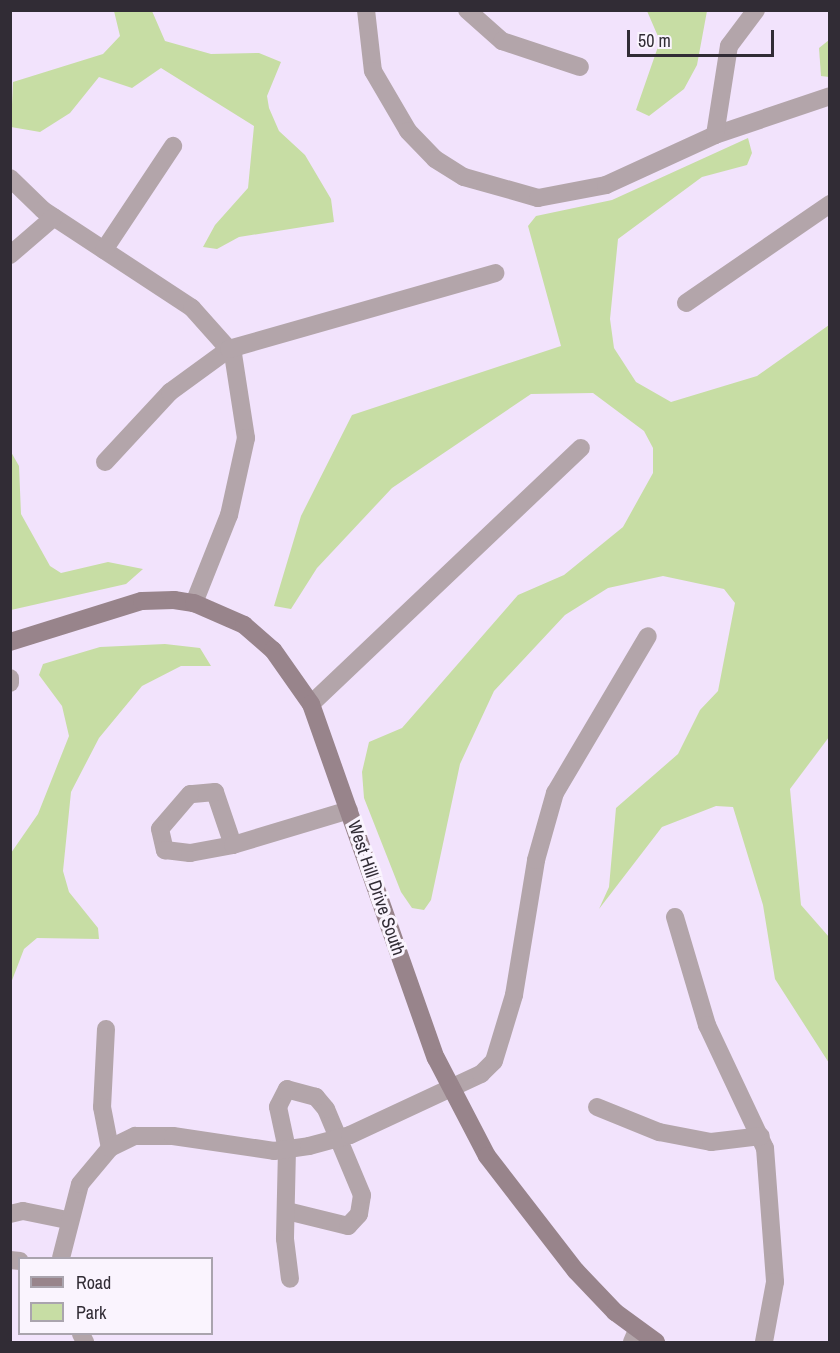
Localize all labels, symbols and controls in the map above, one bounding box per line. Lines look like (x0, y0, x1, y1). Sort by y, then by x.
scale bar (630, 18, 777, 56)
text: 50 m (638, 28, 671, 53)
street label: West Hill Drive South (343, 818, 409, 958)
legend (18, 1257, 213, 1335)
text: Road (76, 1270, 111, 1295)
text: Park (76, 1300, 106, 1325)

